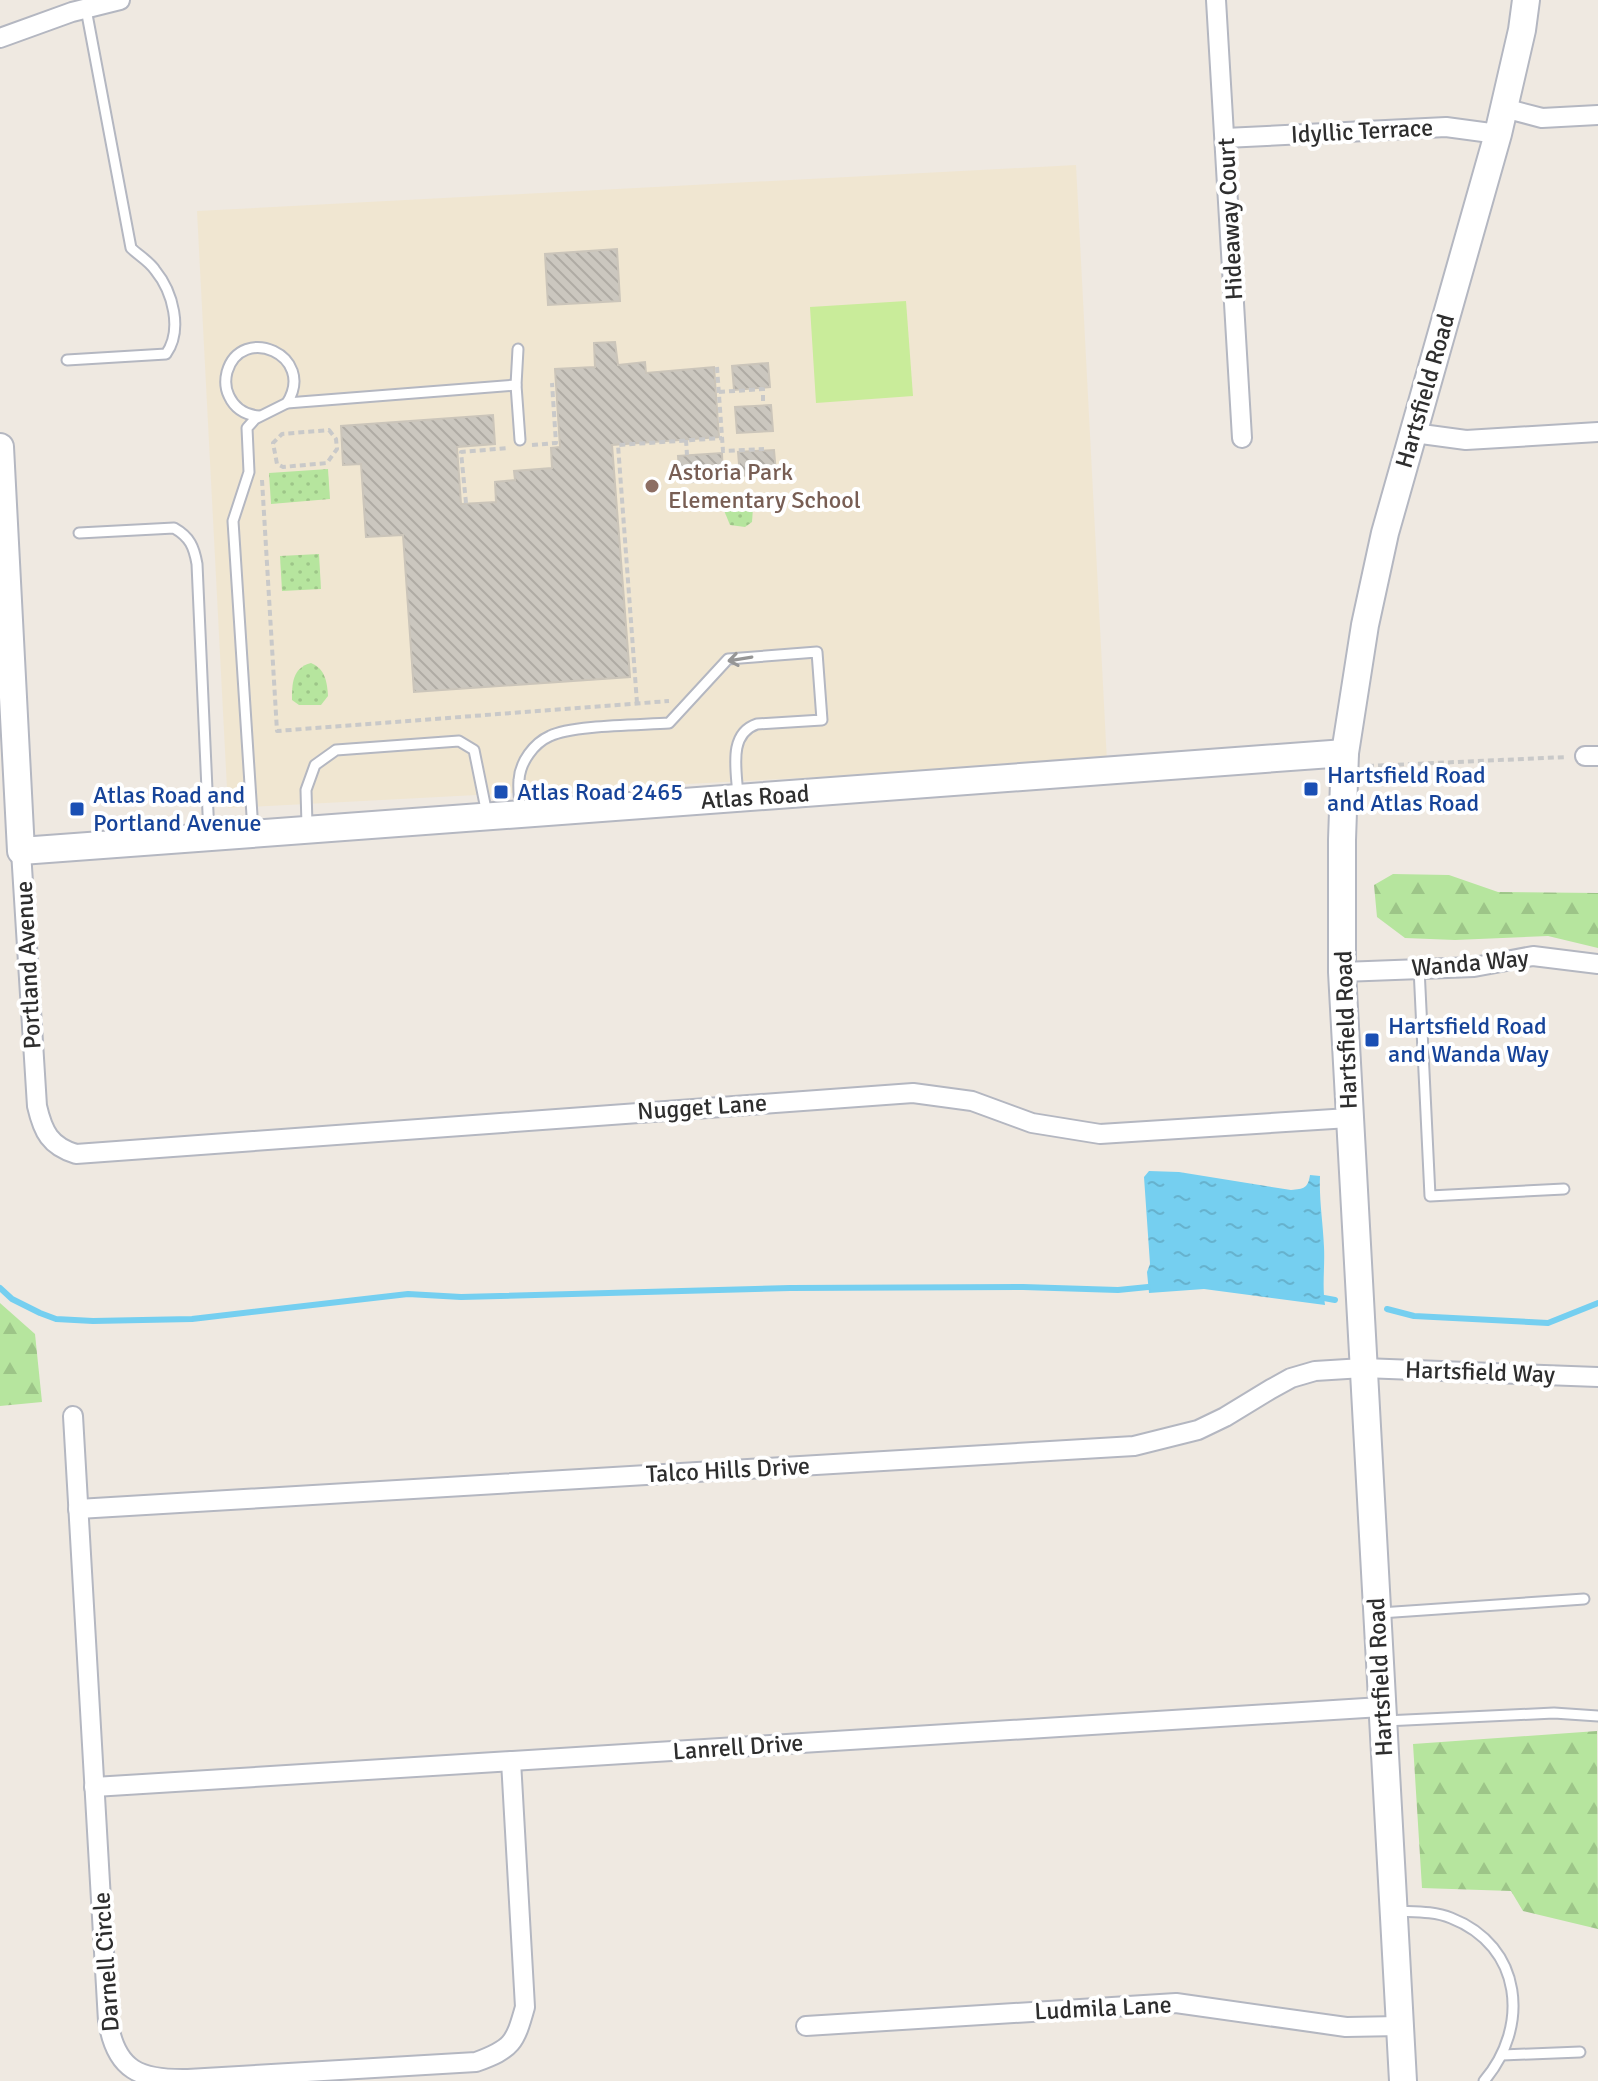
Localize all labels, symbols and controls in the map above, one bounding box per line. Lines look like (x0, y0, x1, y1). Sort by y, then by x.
street label: Idyllic Terrace (1290, 112, 1434, 150)
street label: Hideaway Court (1211, 137, 1249, 301)
street label: Hartsfield Road (1389, 311, 1461, 471)
place label: Astoria Park Elementary School (668, 457, 861, 515)
marker: Astoria Park Elementary School (643, 477, 661, 495)
one-way arrow (727, 652, 753, 667)
place label: Hartsfield Road and Atlas Road (1327, 760, 1486, 818)
place label: Atlas Road 2465 (517, 777, 683, 807)
street label: Atlas Road (700, 778, 810, 816)
place label: Atlas Road and Portland Avenue (93, 780, 262, 838)
marker: Hartsfield Road and Atlas Road (1302, 780, 1320, 798)
marker: Atlas Road 2465 (492, 783, 510, 801)
marker: Atlas Road and Portland Avenue (68, 800, 86, 818)
street label: Portland Avenue (9, 880, 47, 1050)
street label: Wanda Way (1410, 943, 1530, 983)
street label: Hartsfield Road (1328, 950, 1364, 1110)
place label: Hartsfield Road and Wanda Way (1388, 1011, 1549, 1069)
marker: Hartsfield Road and Wanda Way (1363, 1031, 1381, 1049)
street label: Nugget Lane (636, 1088, 768, 1126)
street label: Hartsfield Way (1404, 1354, 1556, 1390)
street label: Talco Hills Drive (645, 1451, 811, 1489)
street label: Hartsfield Road (1361, 1597, 1399, 1757)
street label: Lanrell Drive (672, 1727, 804, 1767)
street label: Darnell Circle (86, 1891, 126, 2033)
street label: Ludmila Lane (1034, 1989, 1172, 2027)

